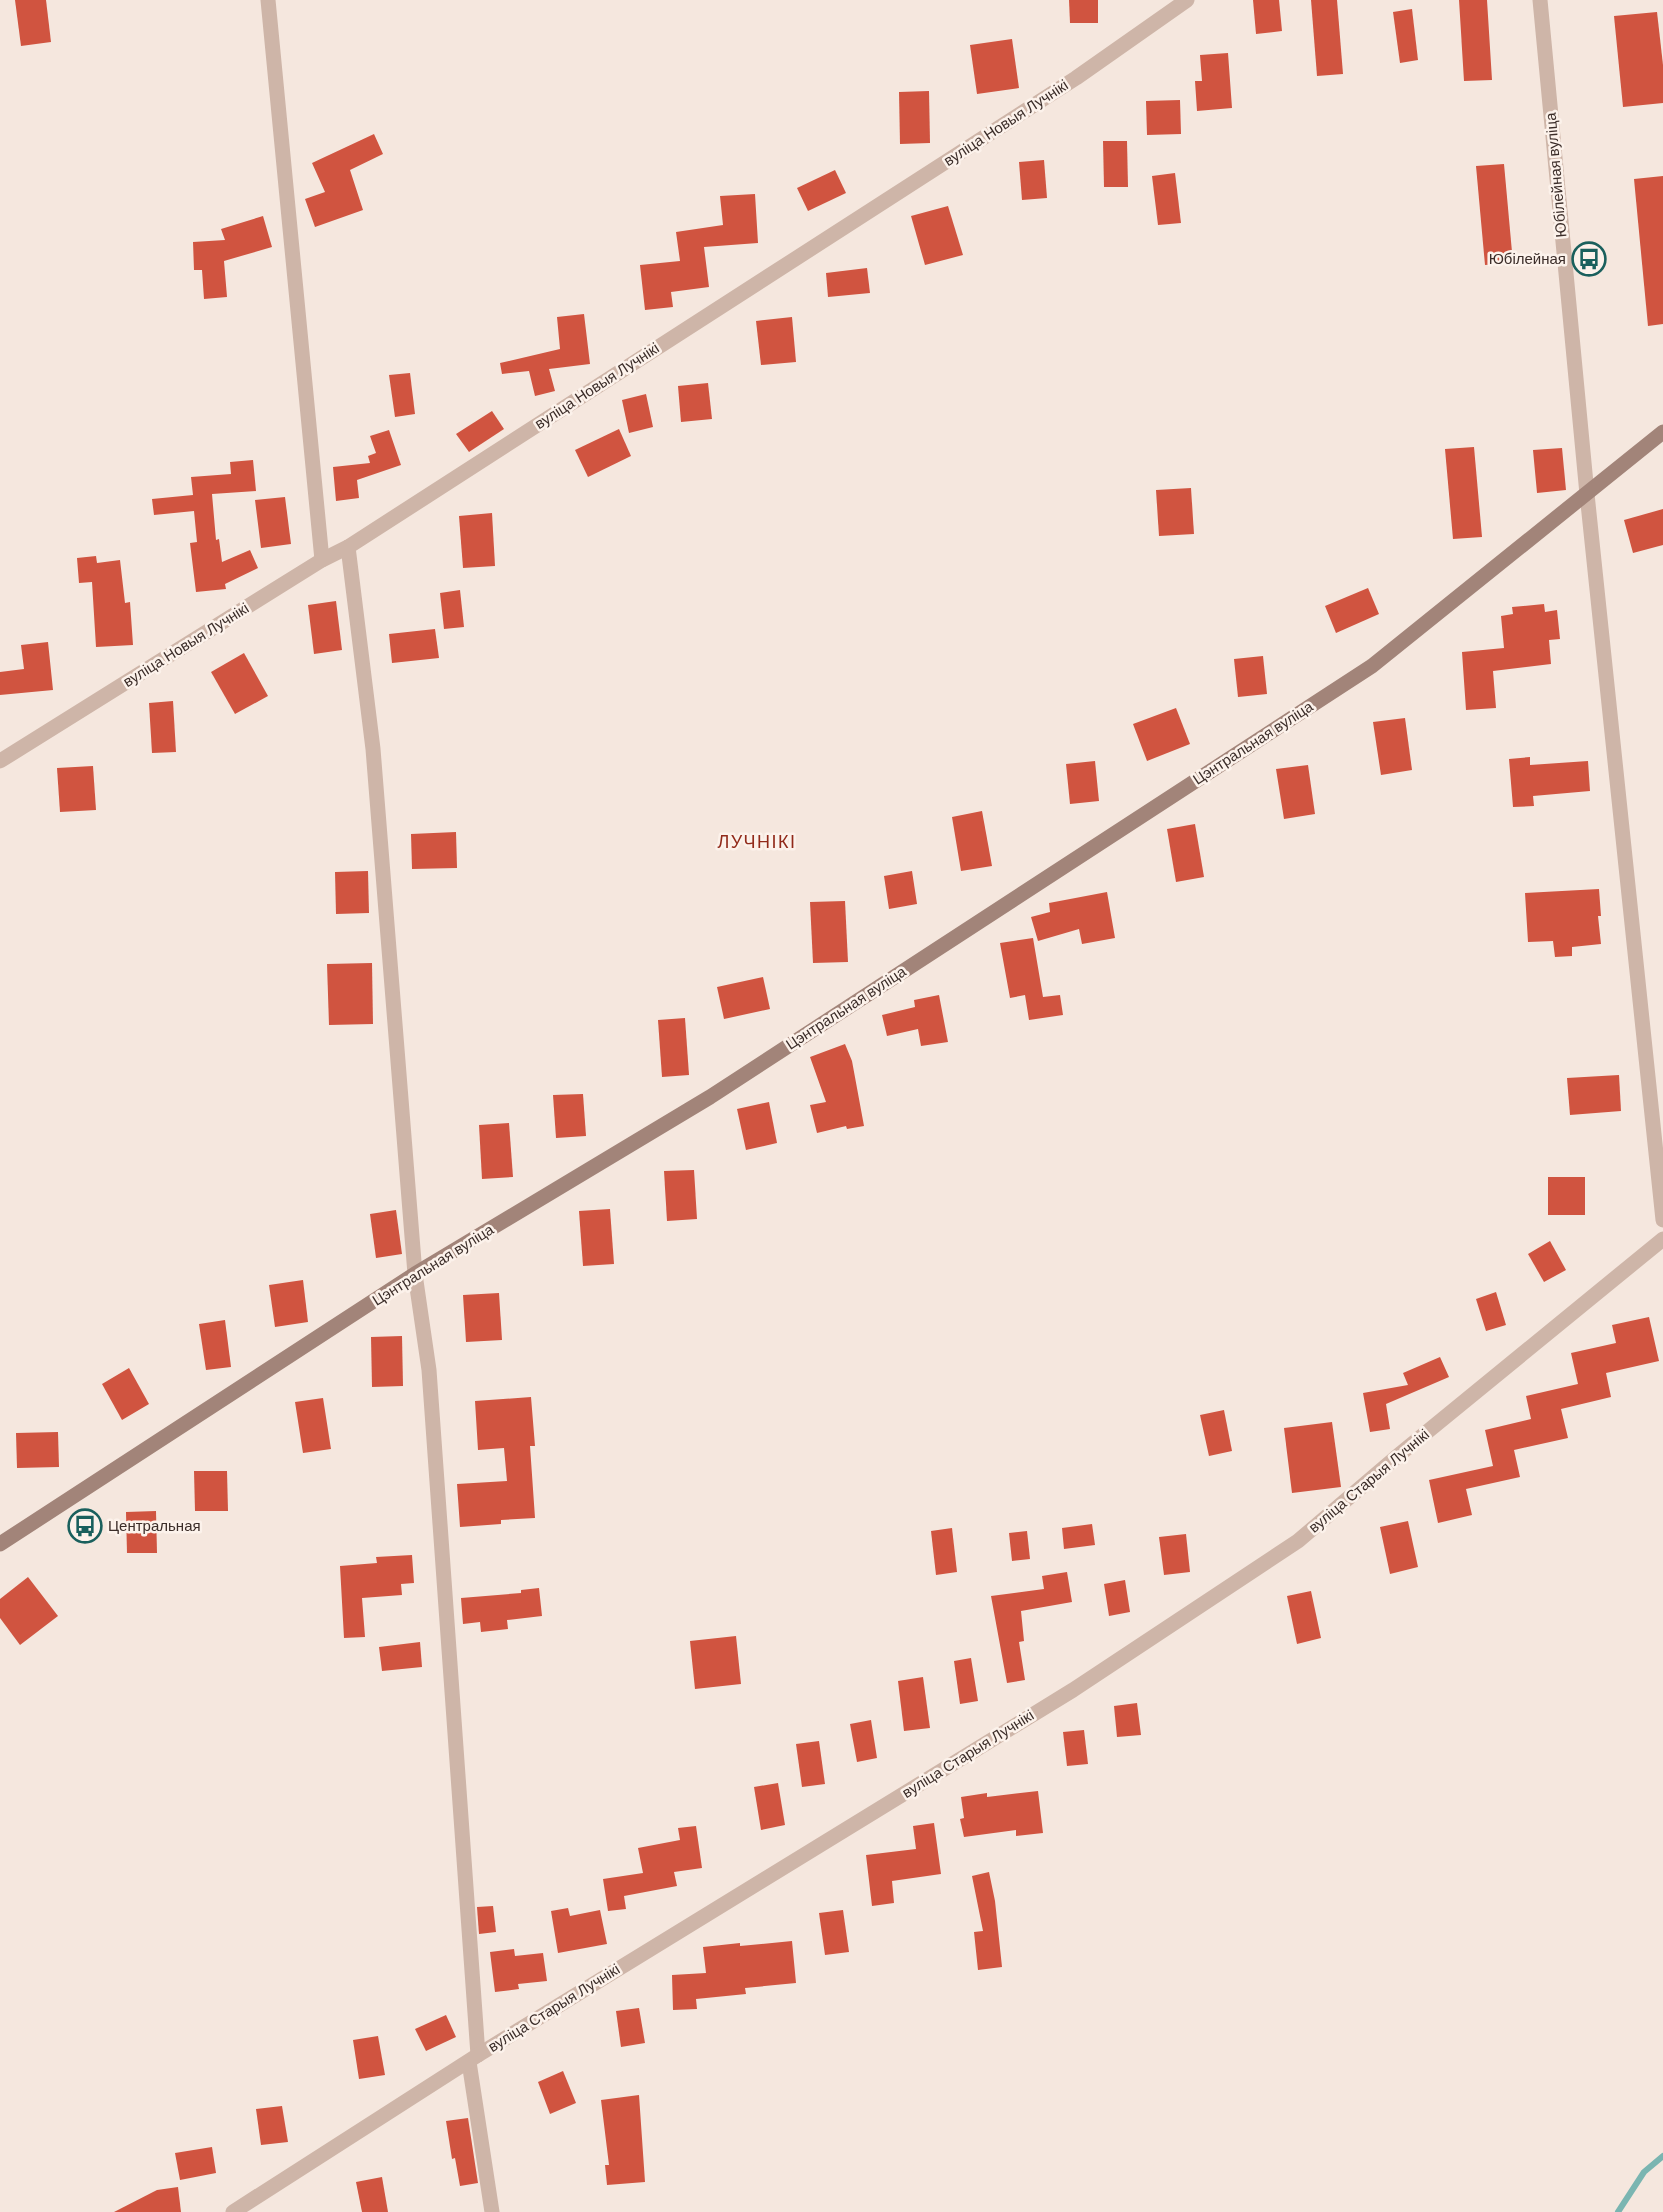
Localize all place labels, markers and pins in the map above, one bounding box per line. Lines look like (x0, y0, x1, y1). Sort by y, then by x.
bus stop icon: Юбілейная (1571, 241, 1607, 277)
place label: Юбілейная (1489, 249, 1566, 269)
bus stop icon: Центральная (67, 1508, 103, 1544)
place label: Центральная (108, 1516, 201, 1536)

